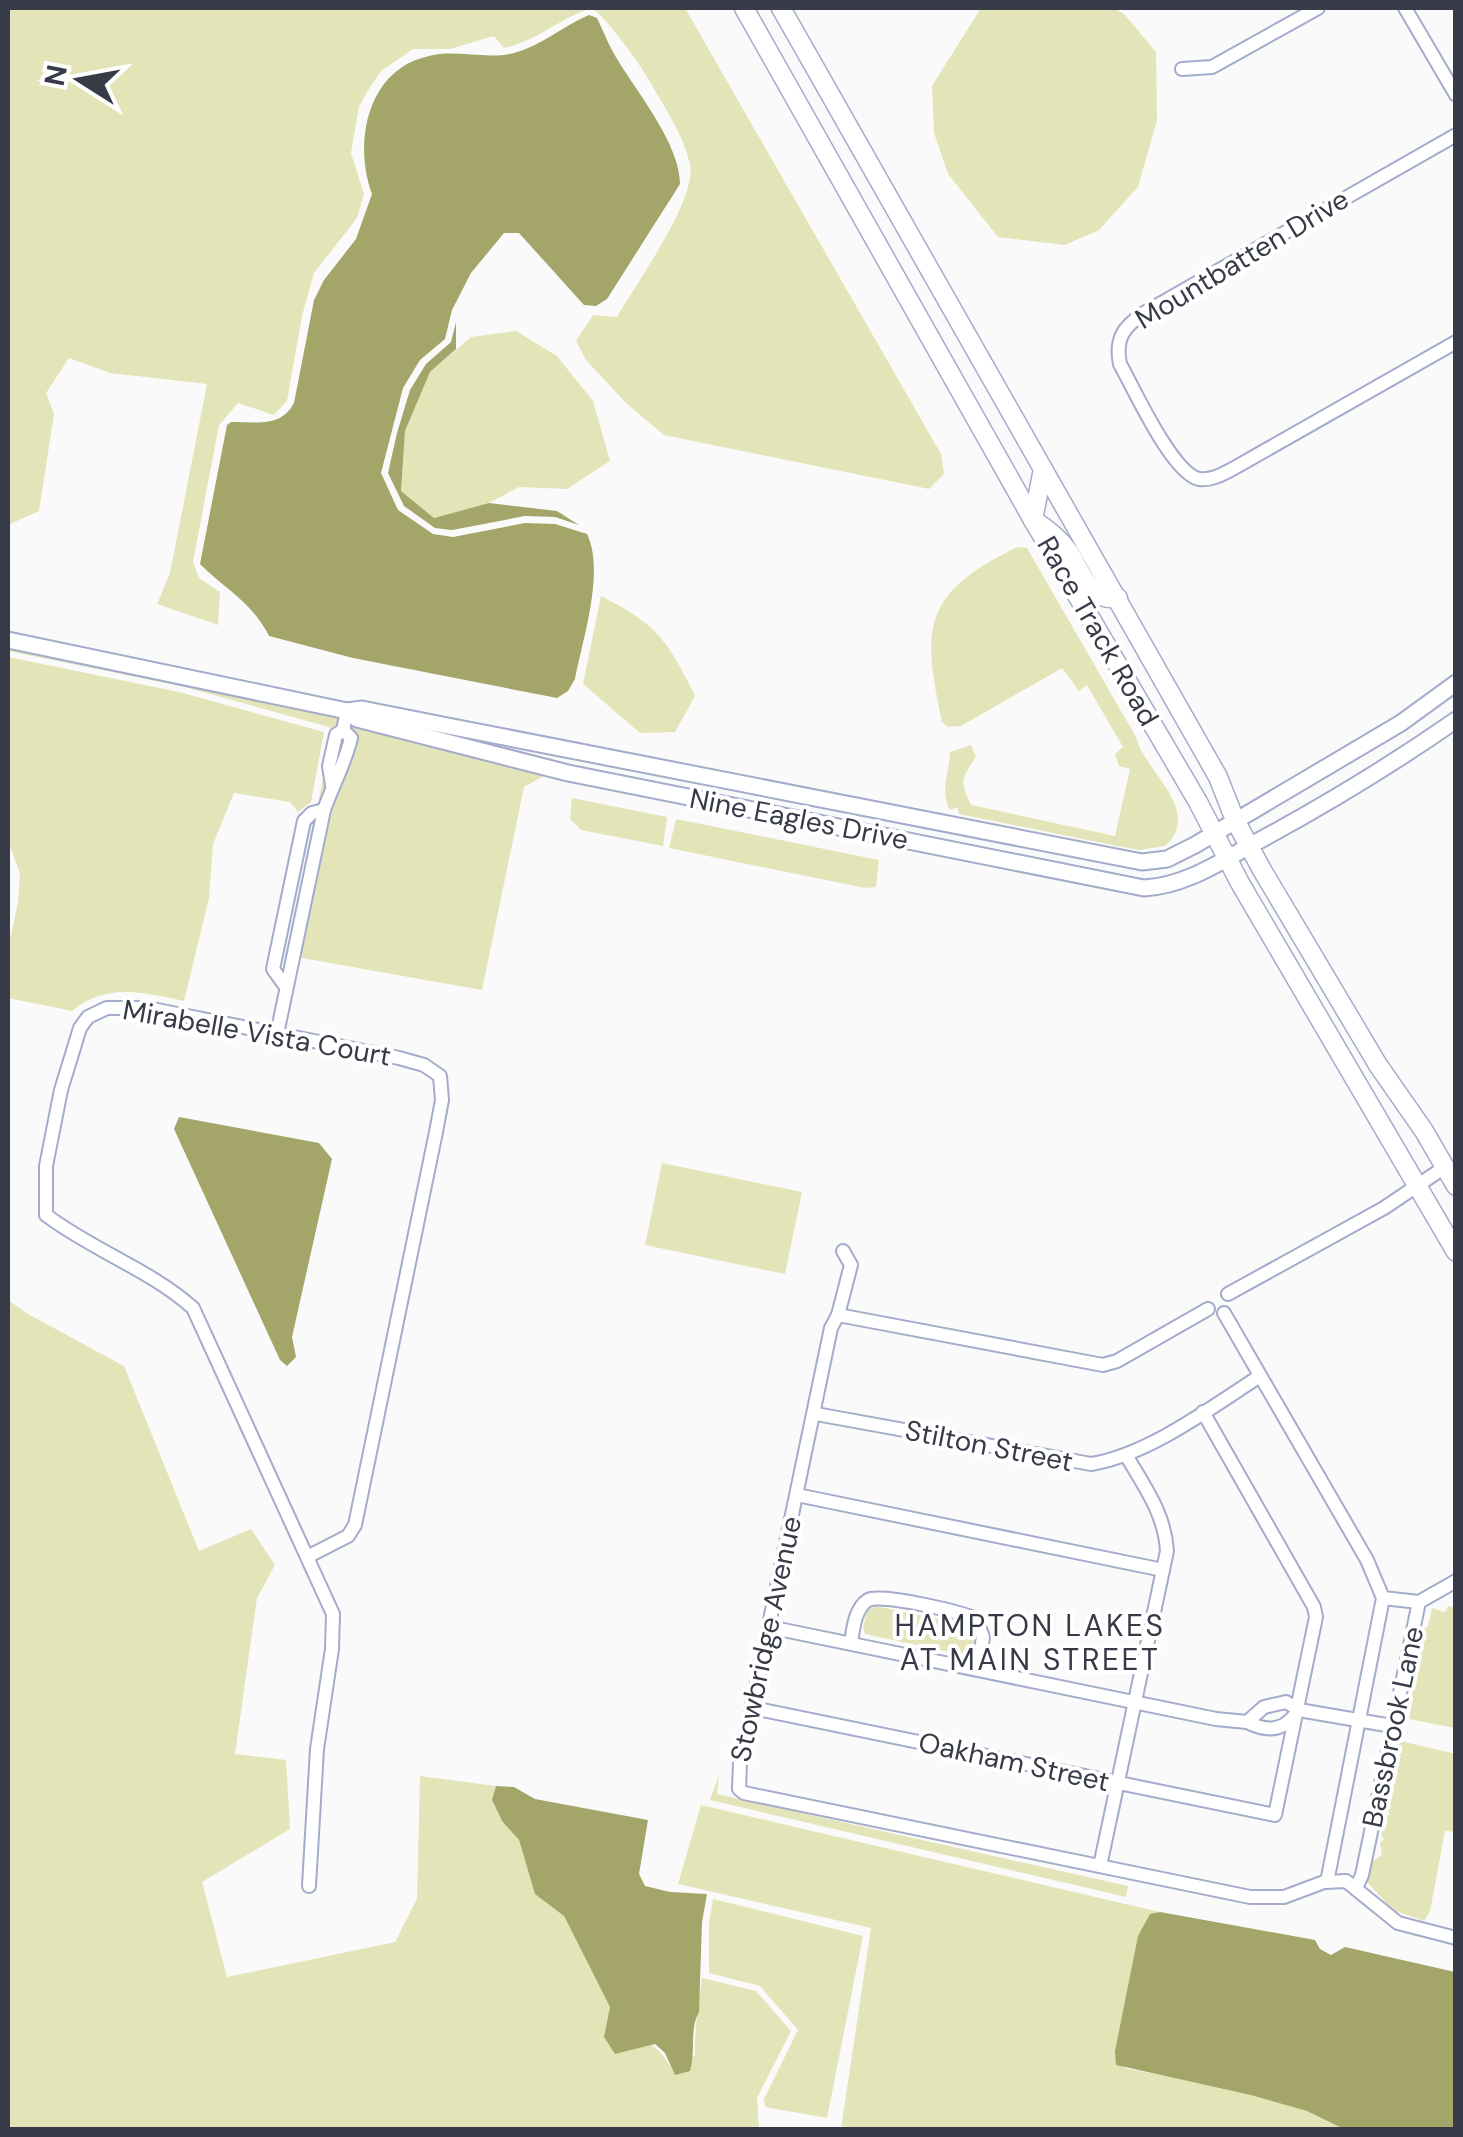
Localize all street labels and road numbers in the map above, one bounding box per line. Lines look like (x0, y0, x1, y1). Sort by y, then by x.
street label: Mountbatten Drive (1128, 181, 1356, 337)
street label: Race Track Road (1029, 529, 1167, 733)
street label: Nine Eagles Drive (686, 780, 912, 858)
street label: Mirabelle Vista Court (120, 991, 394, 1075)
street label: Stilton Street (902, 1412, 1076, 1480)
street label: Stowbridge Avenue (722, 1513, 810, 1765)
street label: Bassbrook Lane (1354, 1623, 1432, 1831)
street label: Oakham Street (915, 1724, 1113, 1800)

